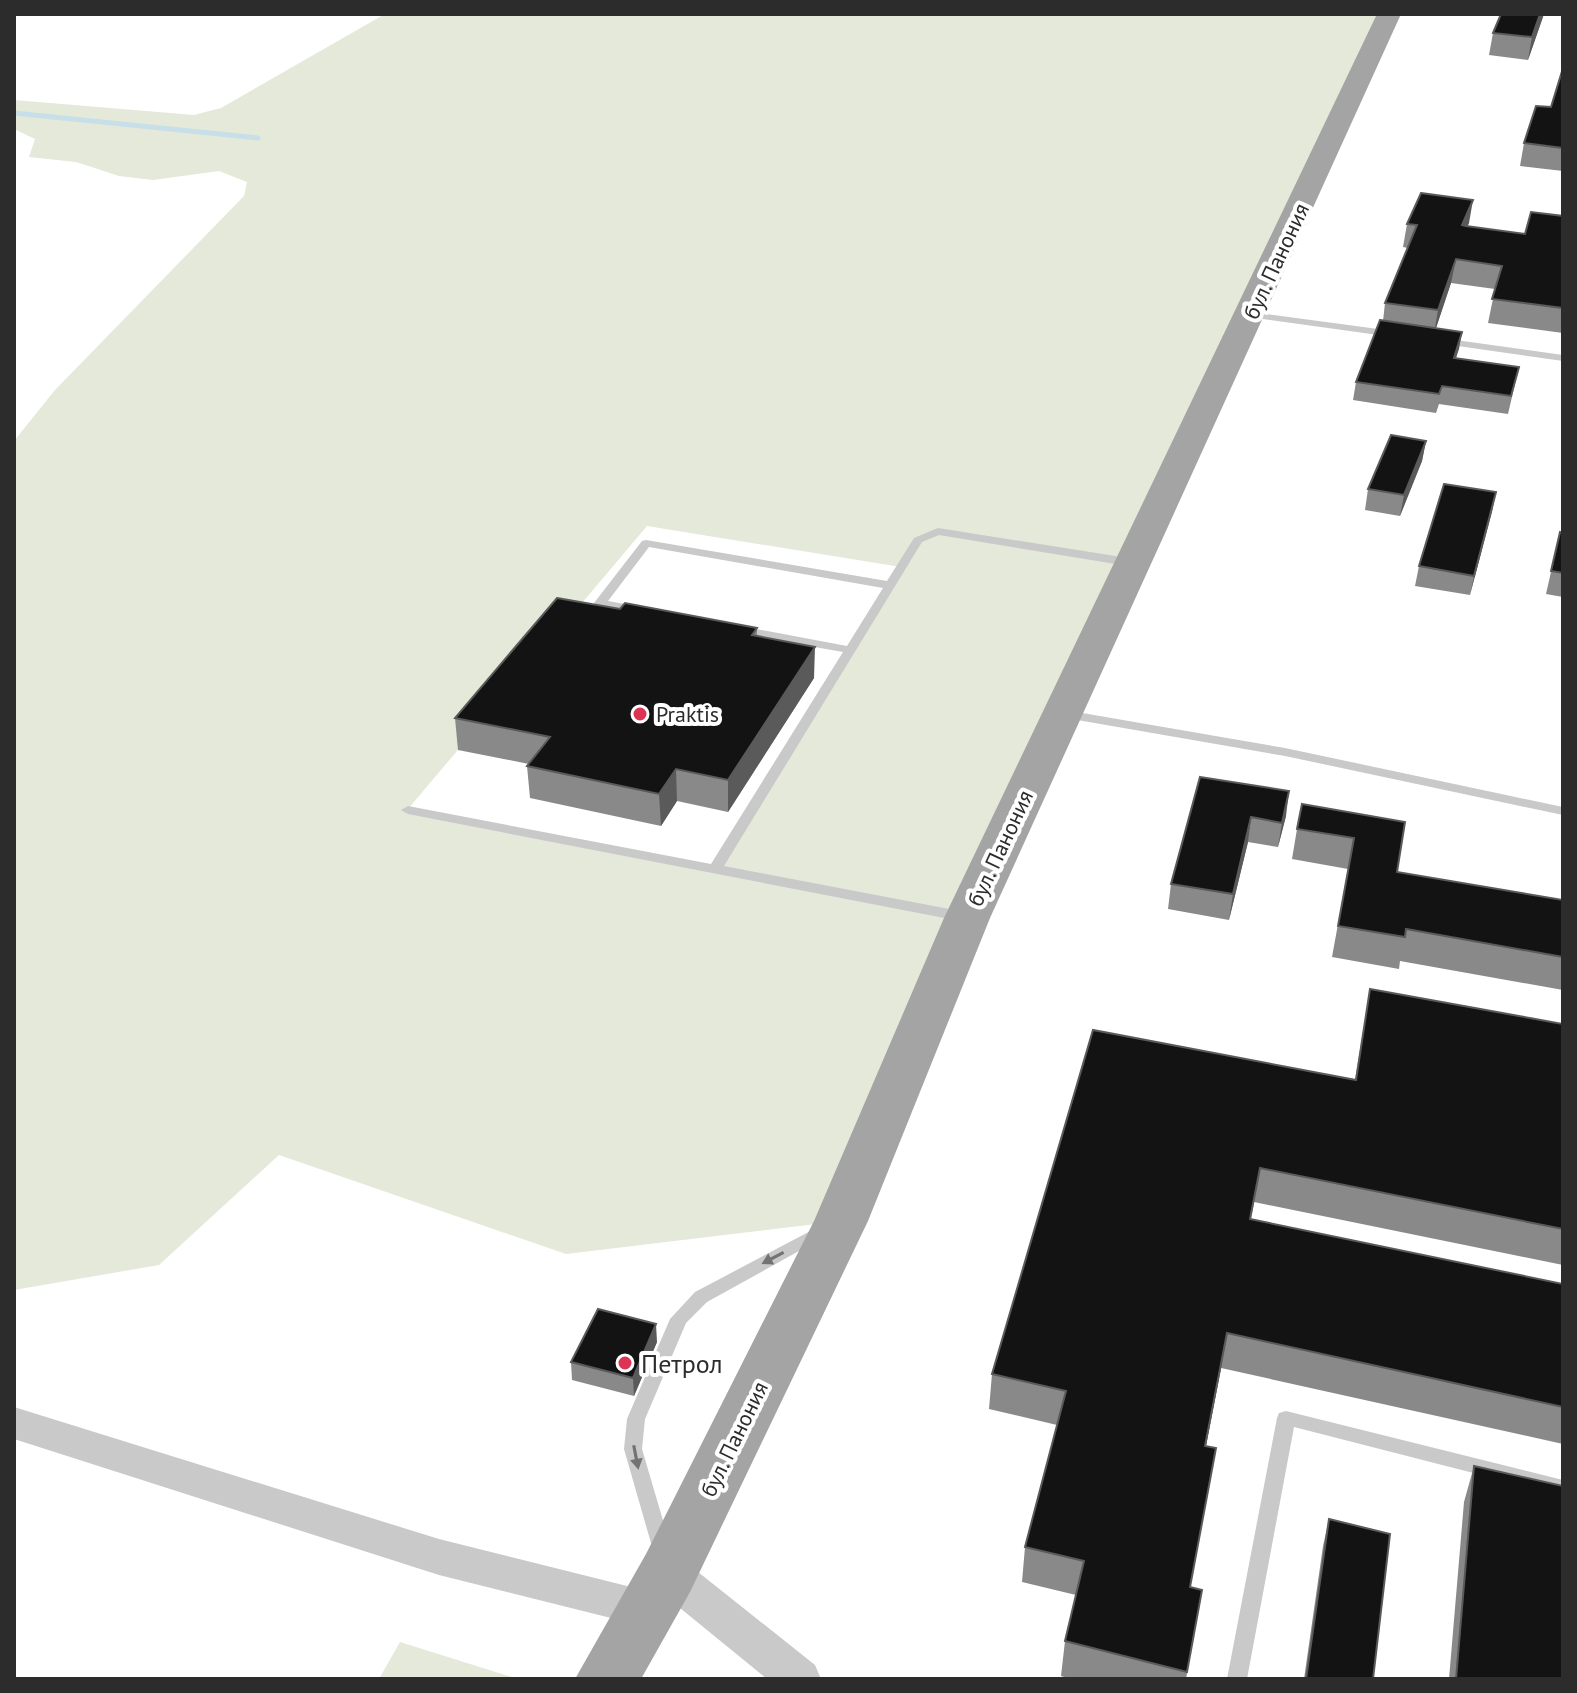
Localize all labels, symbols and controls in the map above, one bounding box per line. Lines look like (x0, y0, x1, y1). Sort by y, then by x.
street label: бул. Панония (1237, 199, 1315, 323)
place label: Praktis (656, 700, 719, 728)
marker: Praktis (631, 705, 649, 723)
street label: бул. Панония (961, 786, 1039, 910)
one-way arrow (761, 1251, 784, 1265)
place label: Петрол (641, 1347, 723, 1380)
marker: Петрол (616, 1354, 634, 1372)
street label: бул. Панония (694, 1377, 774, 1501)
one-way arrow (631, 1445, 643, 1470)

